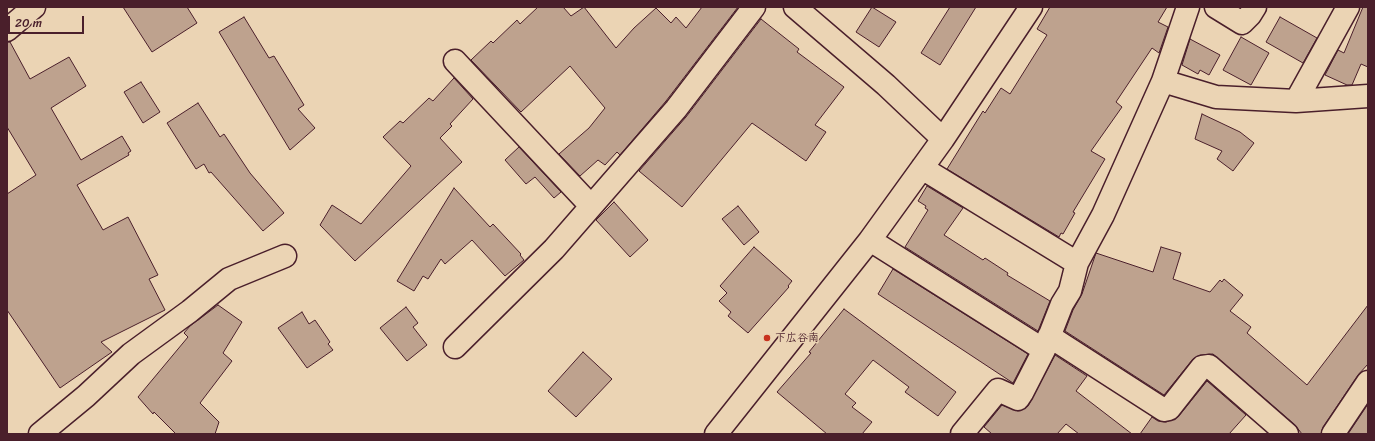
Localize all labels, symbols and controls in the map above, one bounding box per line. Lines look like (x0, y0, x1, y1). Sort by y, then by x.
scale bar (10, 8, 86, 34)
text: 20 m (15, 12, 42, 34)
place label: 下広谷南 (775, 331, 819, 345)
marker: 下広谷南 (762, 333, 772, 343)

